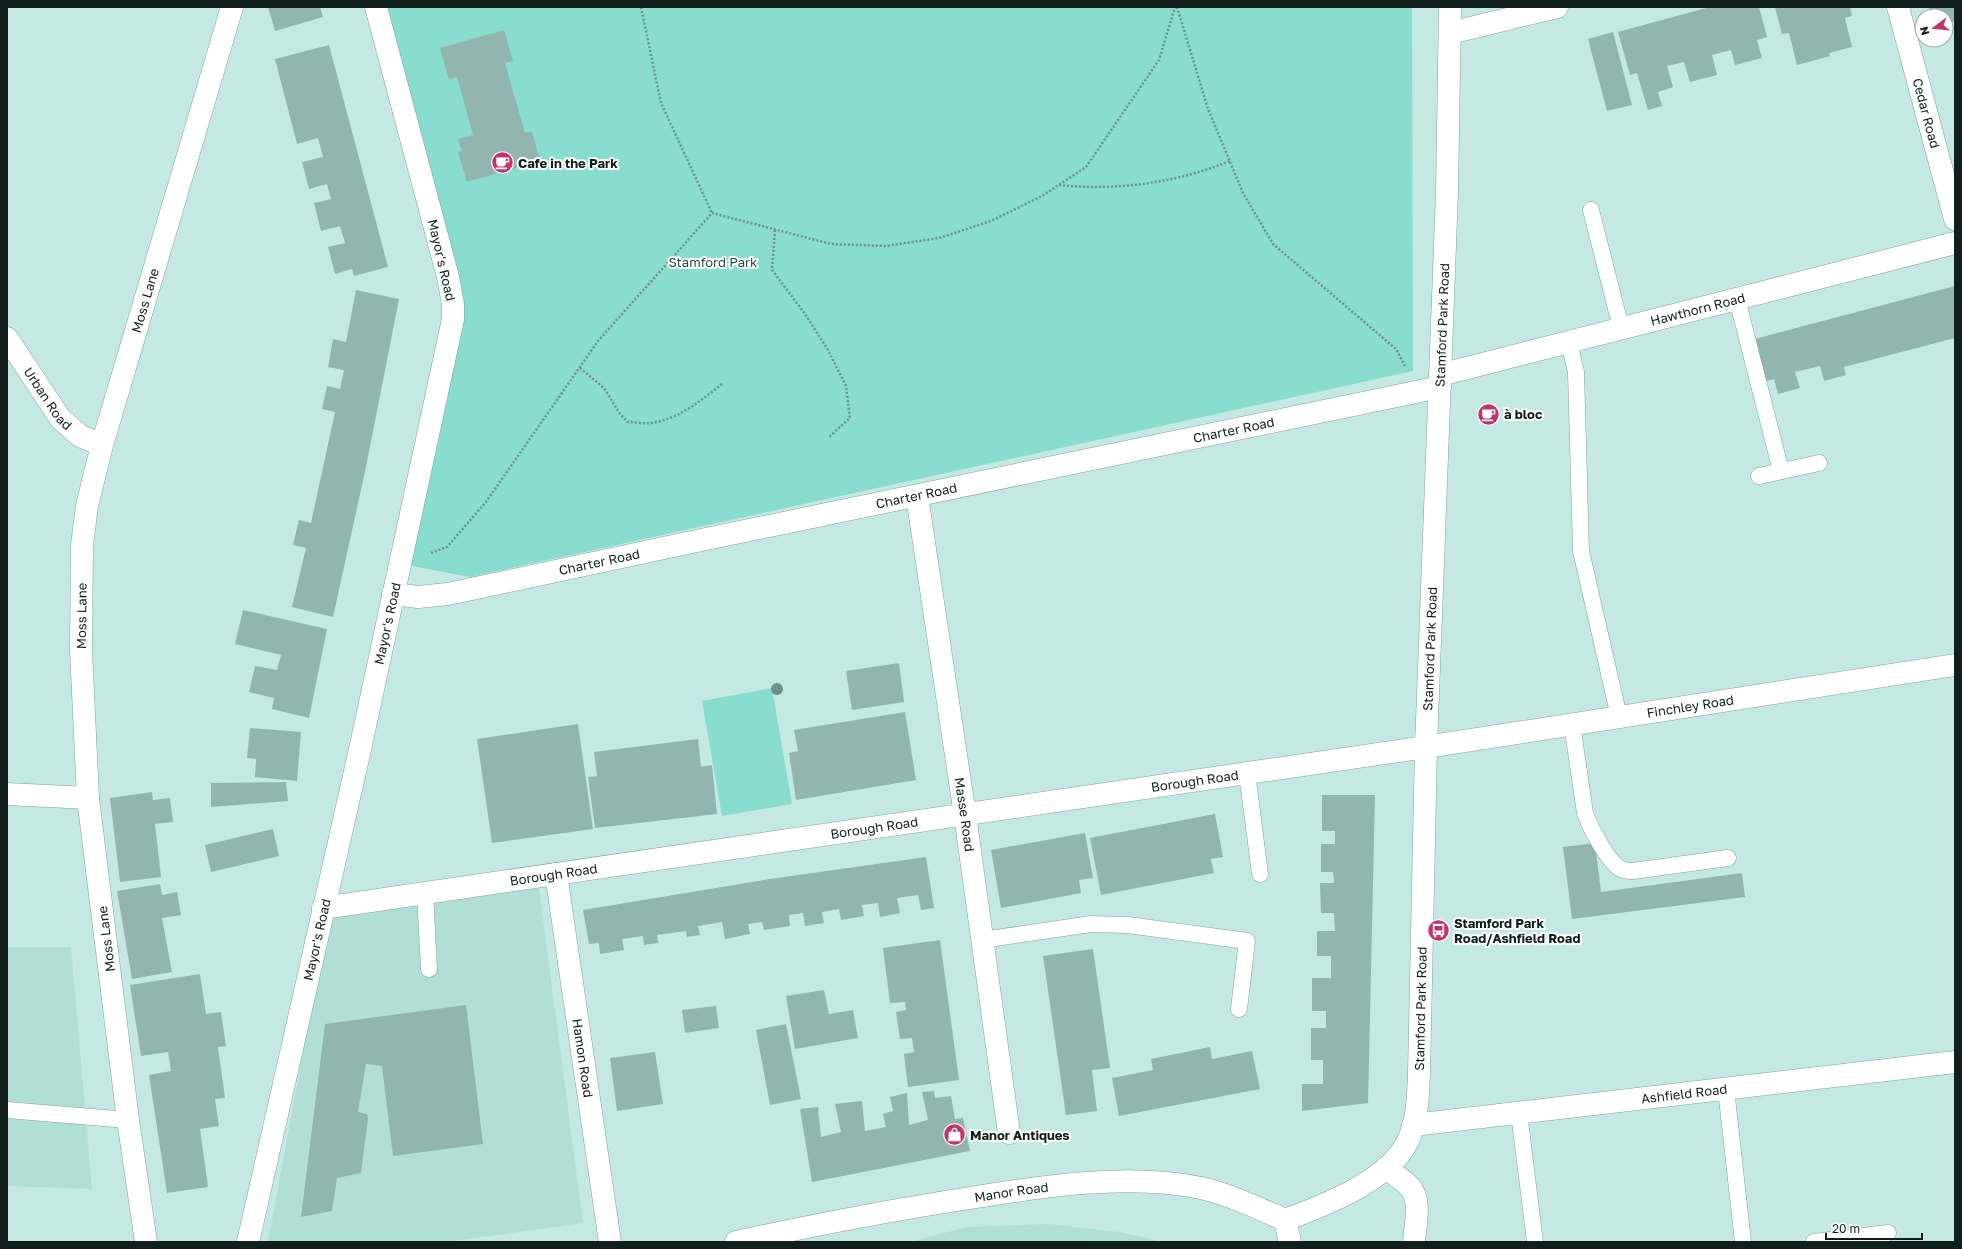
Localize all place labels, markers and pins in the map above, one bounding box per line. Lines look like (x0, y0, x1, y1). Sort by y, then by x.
cafe icon: Cafe in the Park (489, 150, 515, 176)
place label: Cafe in the Park (518, 155, 618, 171)
cafe icon: à bloc (1475, 401, 1501, 427)
place label: à bloc (1504, 406, 1543, 422)
place label: Stamford Park Road/Ashfield Road (1454, 915, 1580, 946)
bus stop icon: Stamford Park Road/Ashfield Road (1425, 917, 1451, 943)
shop icon: Manor Antiques (942, 1122, 968, 1148)
place label: Manor Antiques (970, 1127, 1070, 1143)

